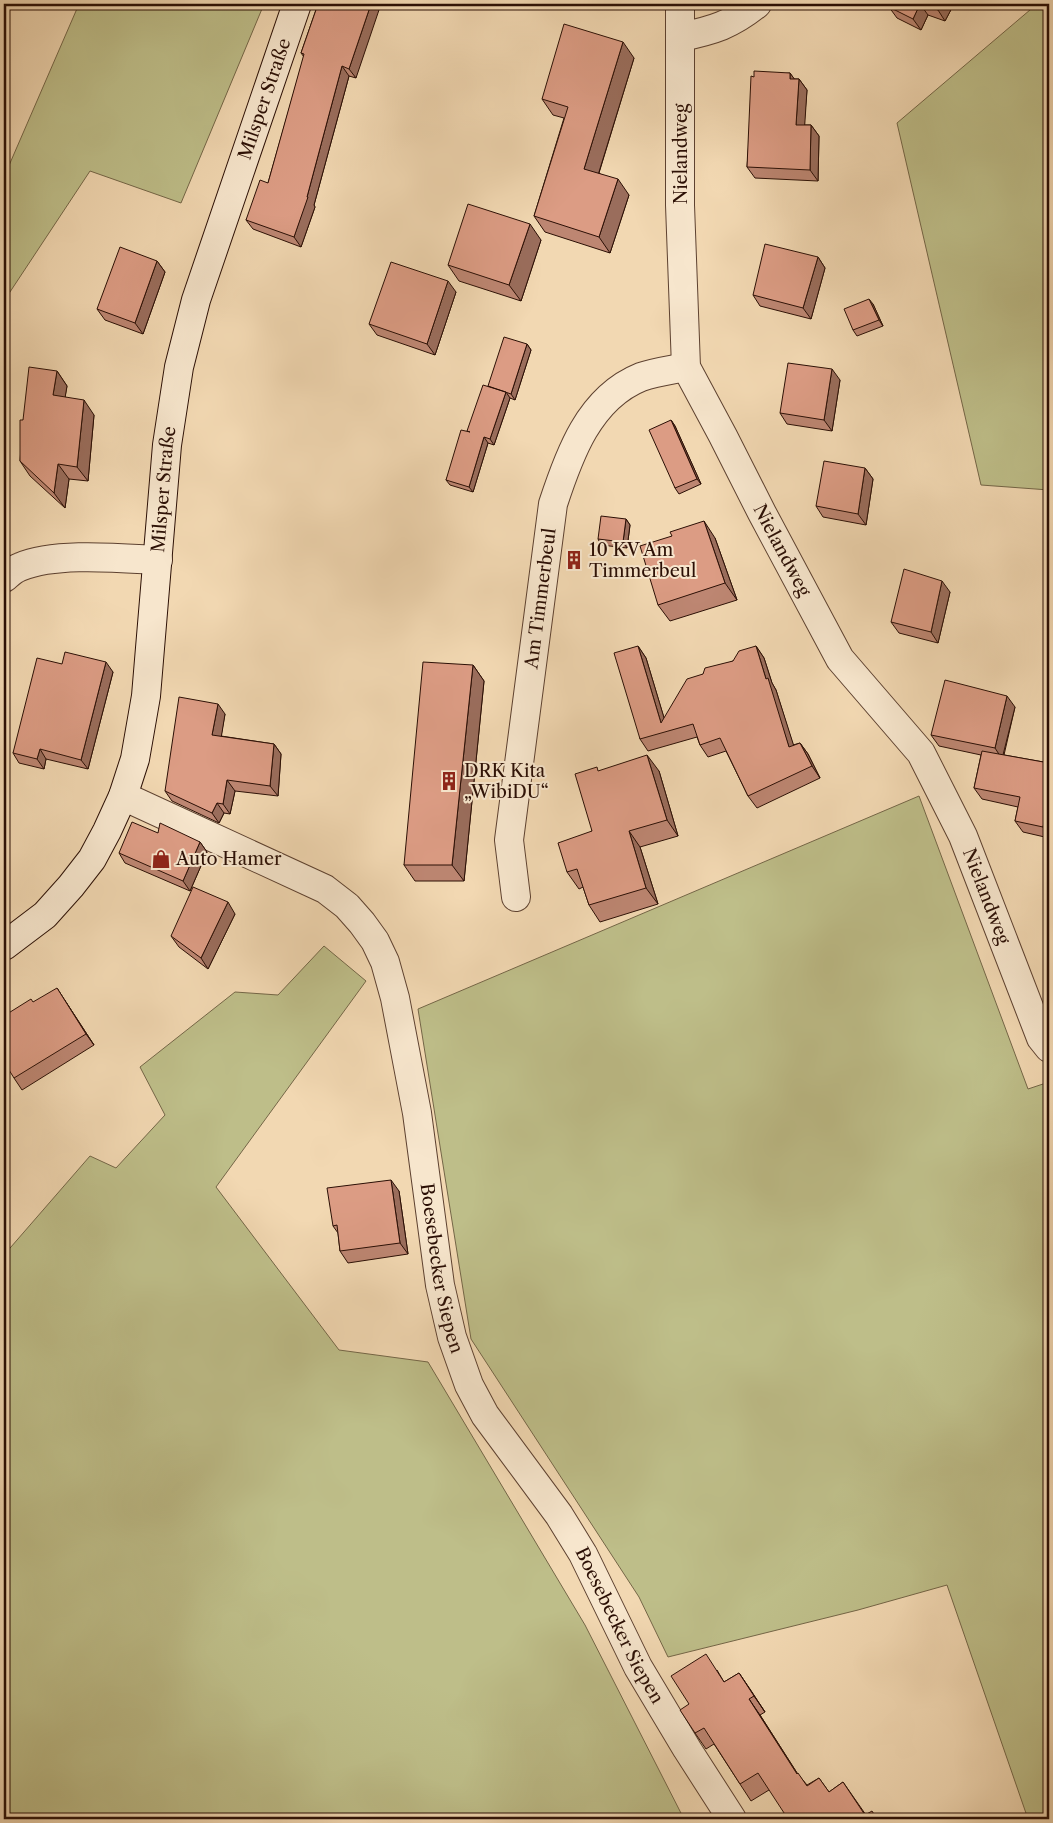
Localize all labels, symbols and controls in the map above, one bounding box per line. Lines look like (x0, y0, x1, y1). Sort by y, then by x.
street label: Milsper Straße (234, 35, 295, 163)
street label: Nielandweg (670, 103, 692, 205)
street label: Milsper Straße (147, 425, 181, 554)
street label: Nielandweg (748, 501, 816, 601)
street label: Am Timmerbeul (520, 527, 561, 671)
place label: 10 KV Am Timmerbeul (589, 539, 696, 582)
building icon: 10 KV Am Timmerbeul (563, 549, 585, 571)
place label: DRK Kita „WibiDU“ (464, 760, 549, 803)
building icon: DRK Kita „WibiDU“ (438, 770, 460, 792)
street label: Nielandweg (958, 845, 1015, 948)
shop icon: Auto Hamer (150, 848, 172, 870)
place label: Auto Hamer (175, 848, 282, 870)
street label: Boesebecker Siepen (415, 1182, 468, 1356)
street label: Boesebecker Siepen (570, 1544, 668, 1708)

